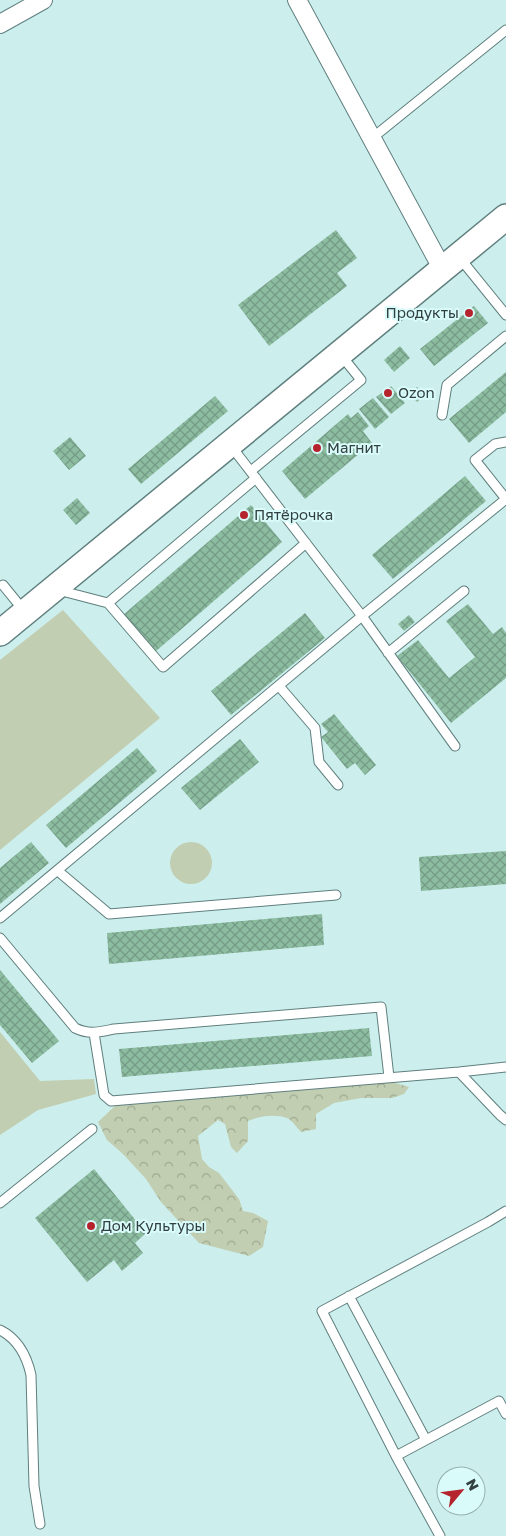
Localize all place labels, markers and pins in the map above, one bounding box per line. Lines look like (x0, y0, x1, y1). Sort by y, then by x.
place label: Продукты (385, 303, 459, 321)
marker: Продукты (463, 307, 475, 319)
place label: Ozon (398, 383, 435, 401)
marker: Ozon (382, 387, 394, 399)
place label: Магнит (327, 438, 382, 456)
marker: Магнит (311, 442, 323, 454)
place label: Пятёрочка (254, 505, 333, 523)
marker: Пятёрочка (238, 509, 250, 521)
place label: Дом Культуры (101, 1216, 205, 1234)
marker: Дом Культуры (85, 1220, 97, 1232)

